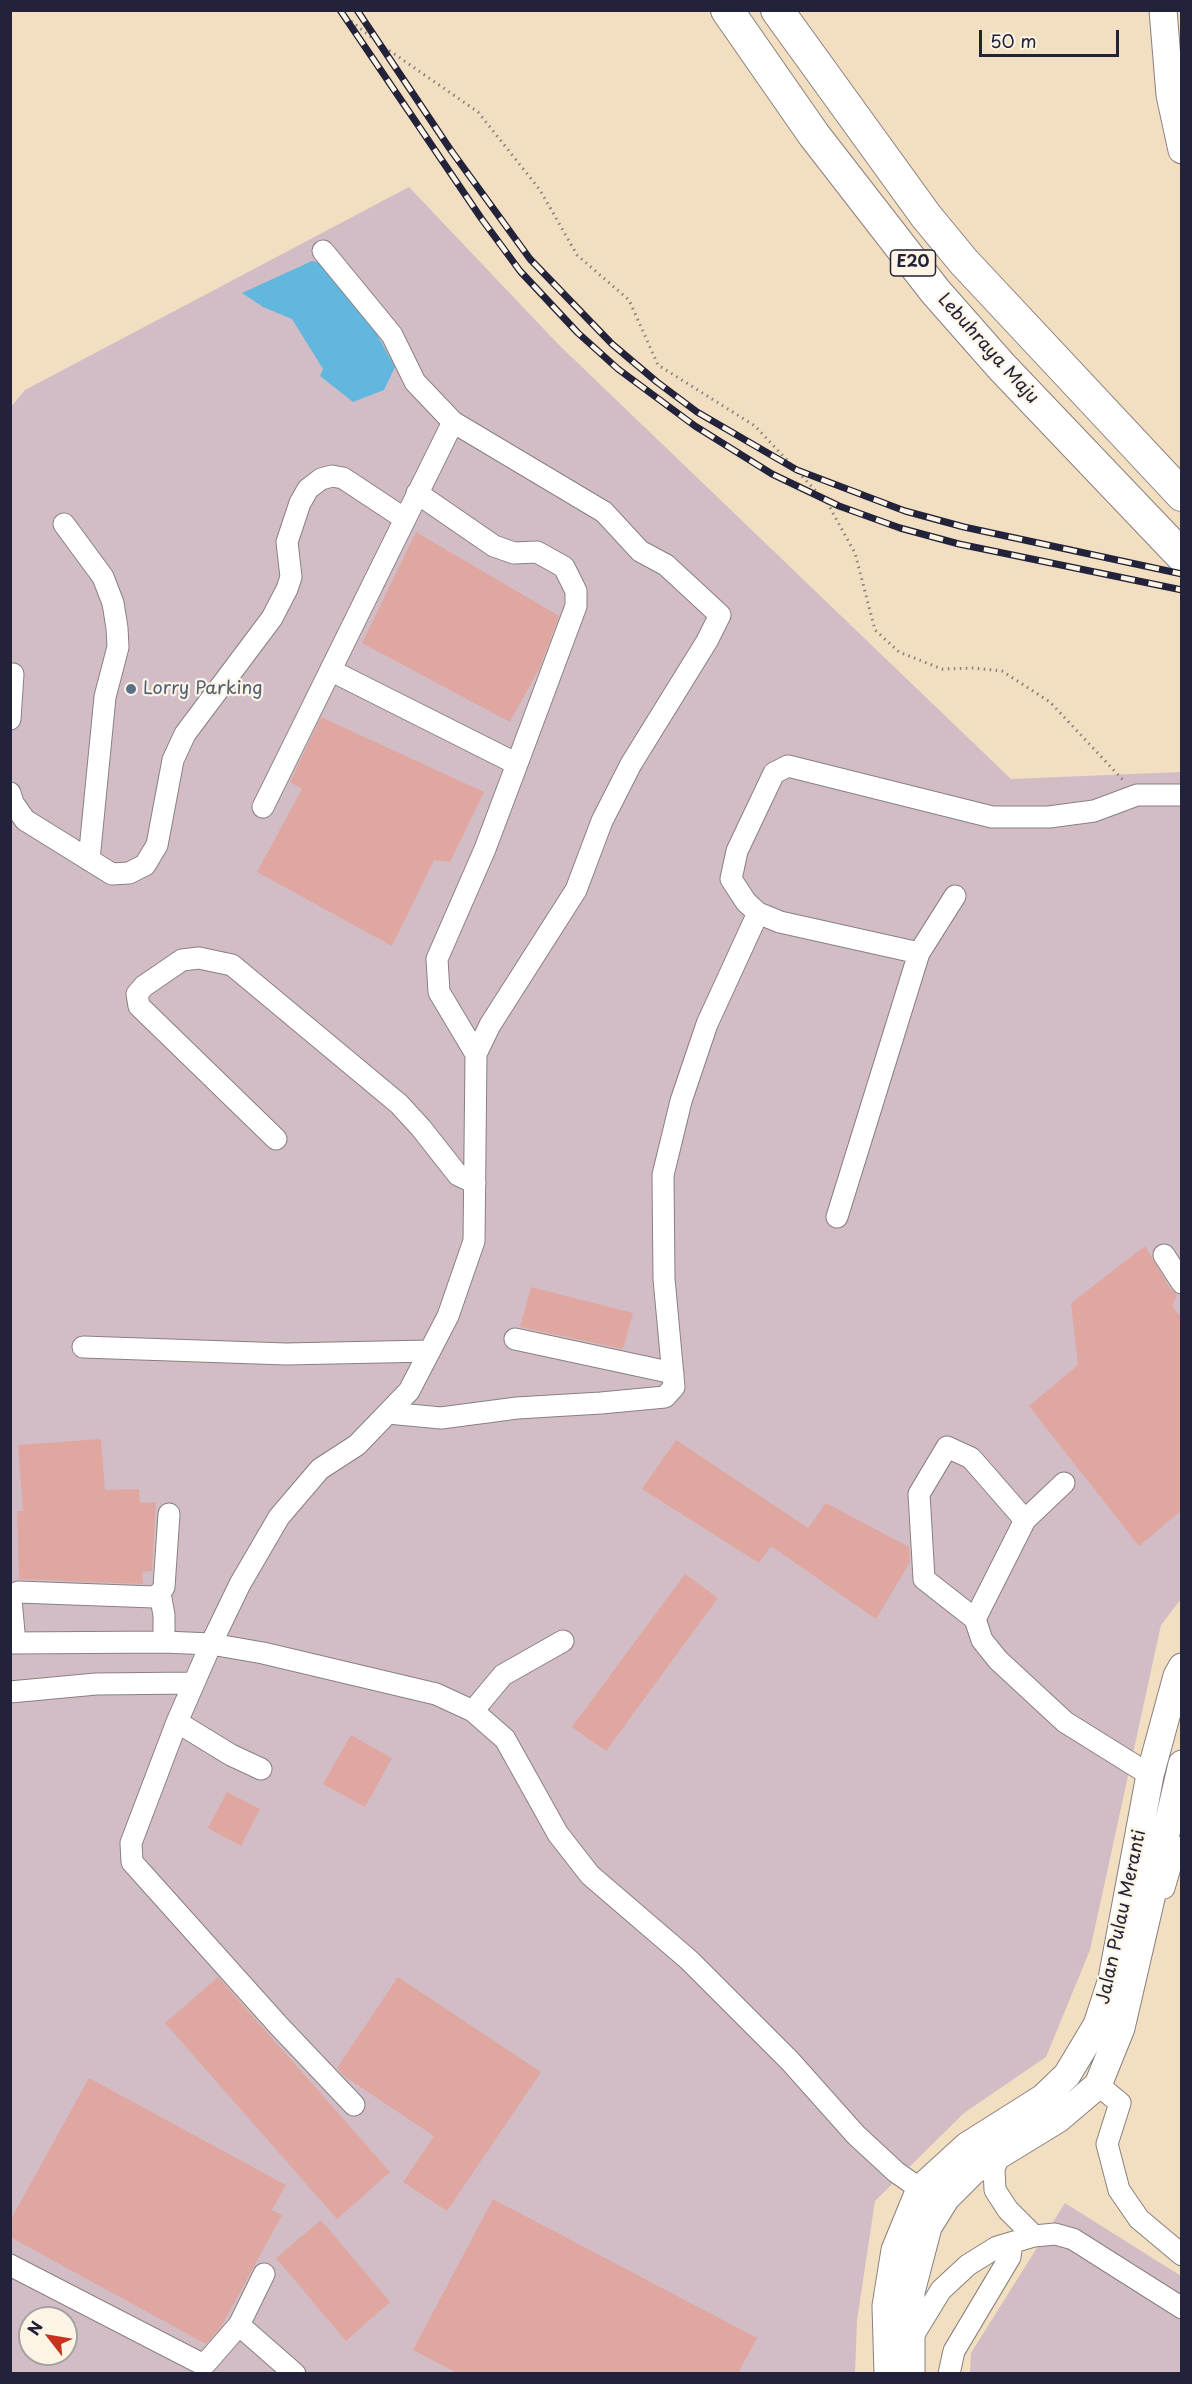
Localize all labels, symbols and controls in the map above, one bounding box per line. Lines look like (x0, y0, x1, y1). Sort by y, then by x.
scale bar (982, 18, 1122, 56)
text: 50 m (990, 27, 1037, 54)
road number: E20 (890, 250, 936, 276)
street label: Lebuhraya Maju (933, 290, 1043, 408)
place label: Lorry Parking (143, 678, 263, 700)
marker: Lorry Parking (124, 682, 138, 696)
street label: Jalan Pulau Meranti (1093, 1828, 1151, 2006)
north arrow (18, 2306, 78, 2366)
text: N (21, 2316, 48, 2339)

